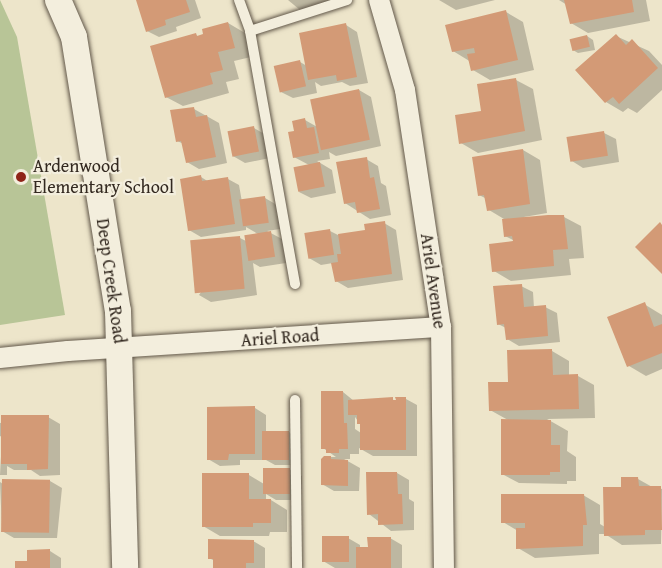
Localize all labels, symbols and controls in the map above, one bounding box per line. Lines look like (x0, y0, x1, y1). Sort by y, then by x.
place label: Ardenwood Elementary School (33, 156, 174, 198)
marker: Ardenwood Elementary School (14, 170, 28, 184)
street label: Deep Creek Road (92, 217, 130, 345)
street label: Ariel Avenue (416, 232, 450, 330)
street label: Ariel Road (240, 324, 320, 352)

